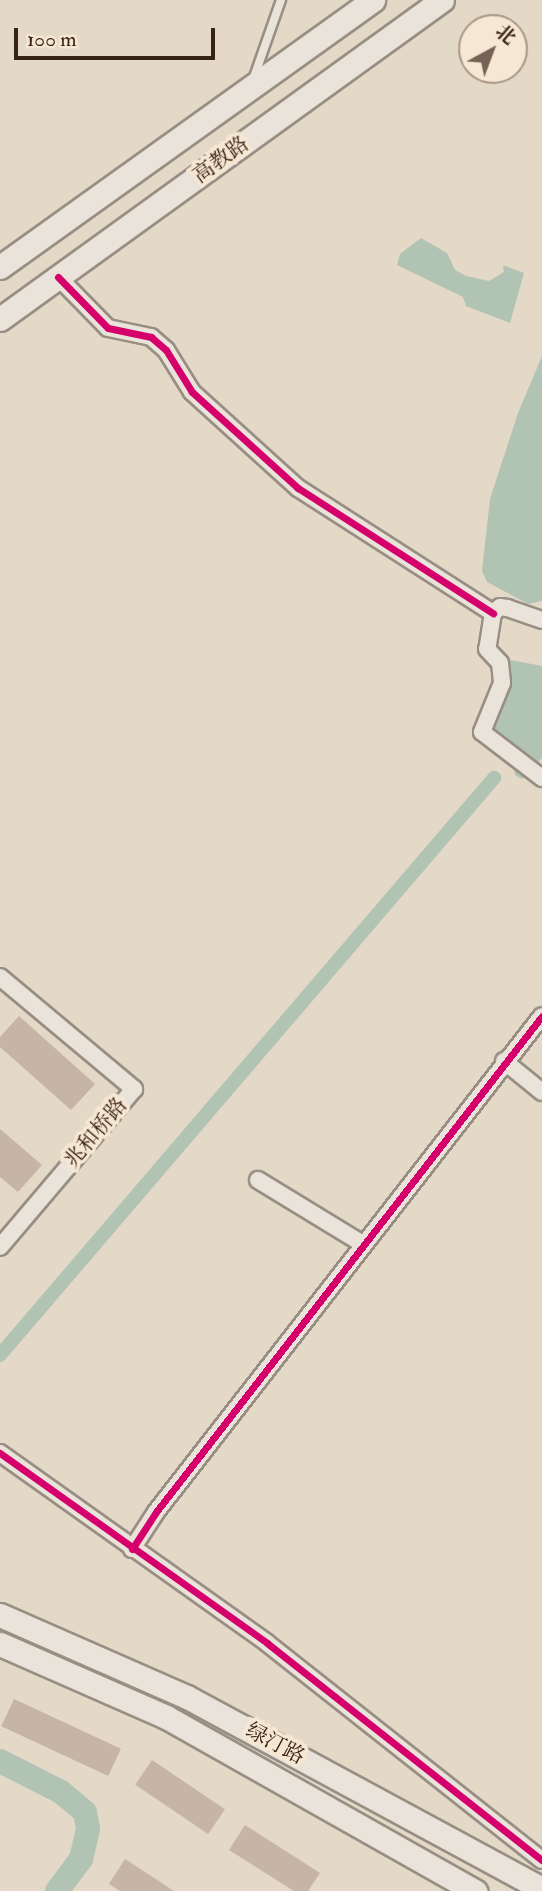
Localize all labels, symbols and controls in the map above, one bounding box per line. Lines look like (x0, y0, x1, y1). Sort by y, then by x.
scale bar (18, 14, 219, 58)
north arrow (458, 14, 528, 84)
text: 北 (490, 19, 521, 50)
text: 100 m (27, 26, 77, 53)
street label: 高教路 (188, 131, 254, 189)
street label: 兆和桥路 (59, 1093, 133, 1173)
street label: 绿汀路 (241, 1718, 309, 1770)

